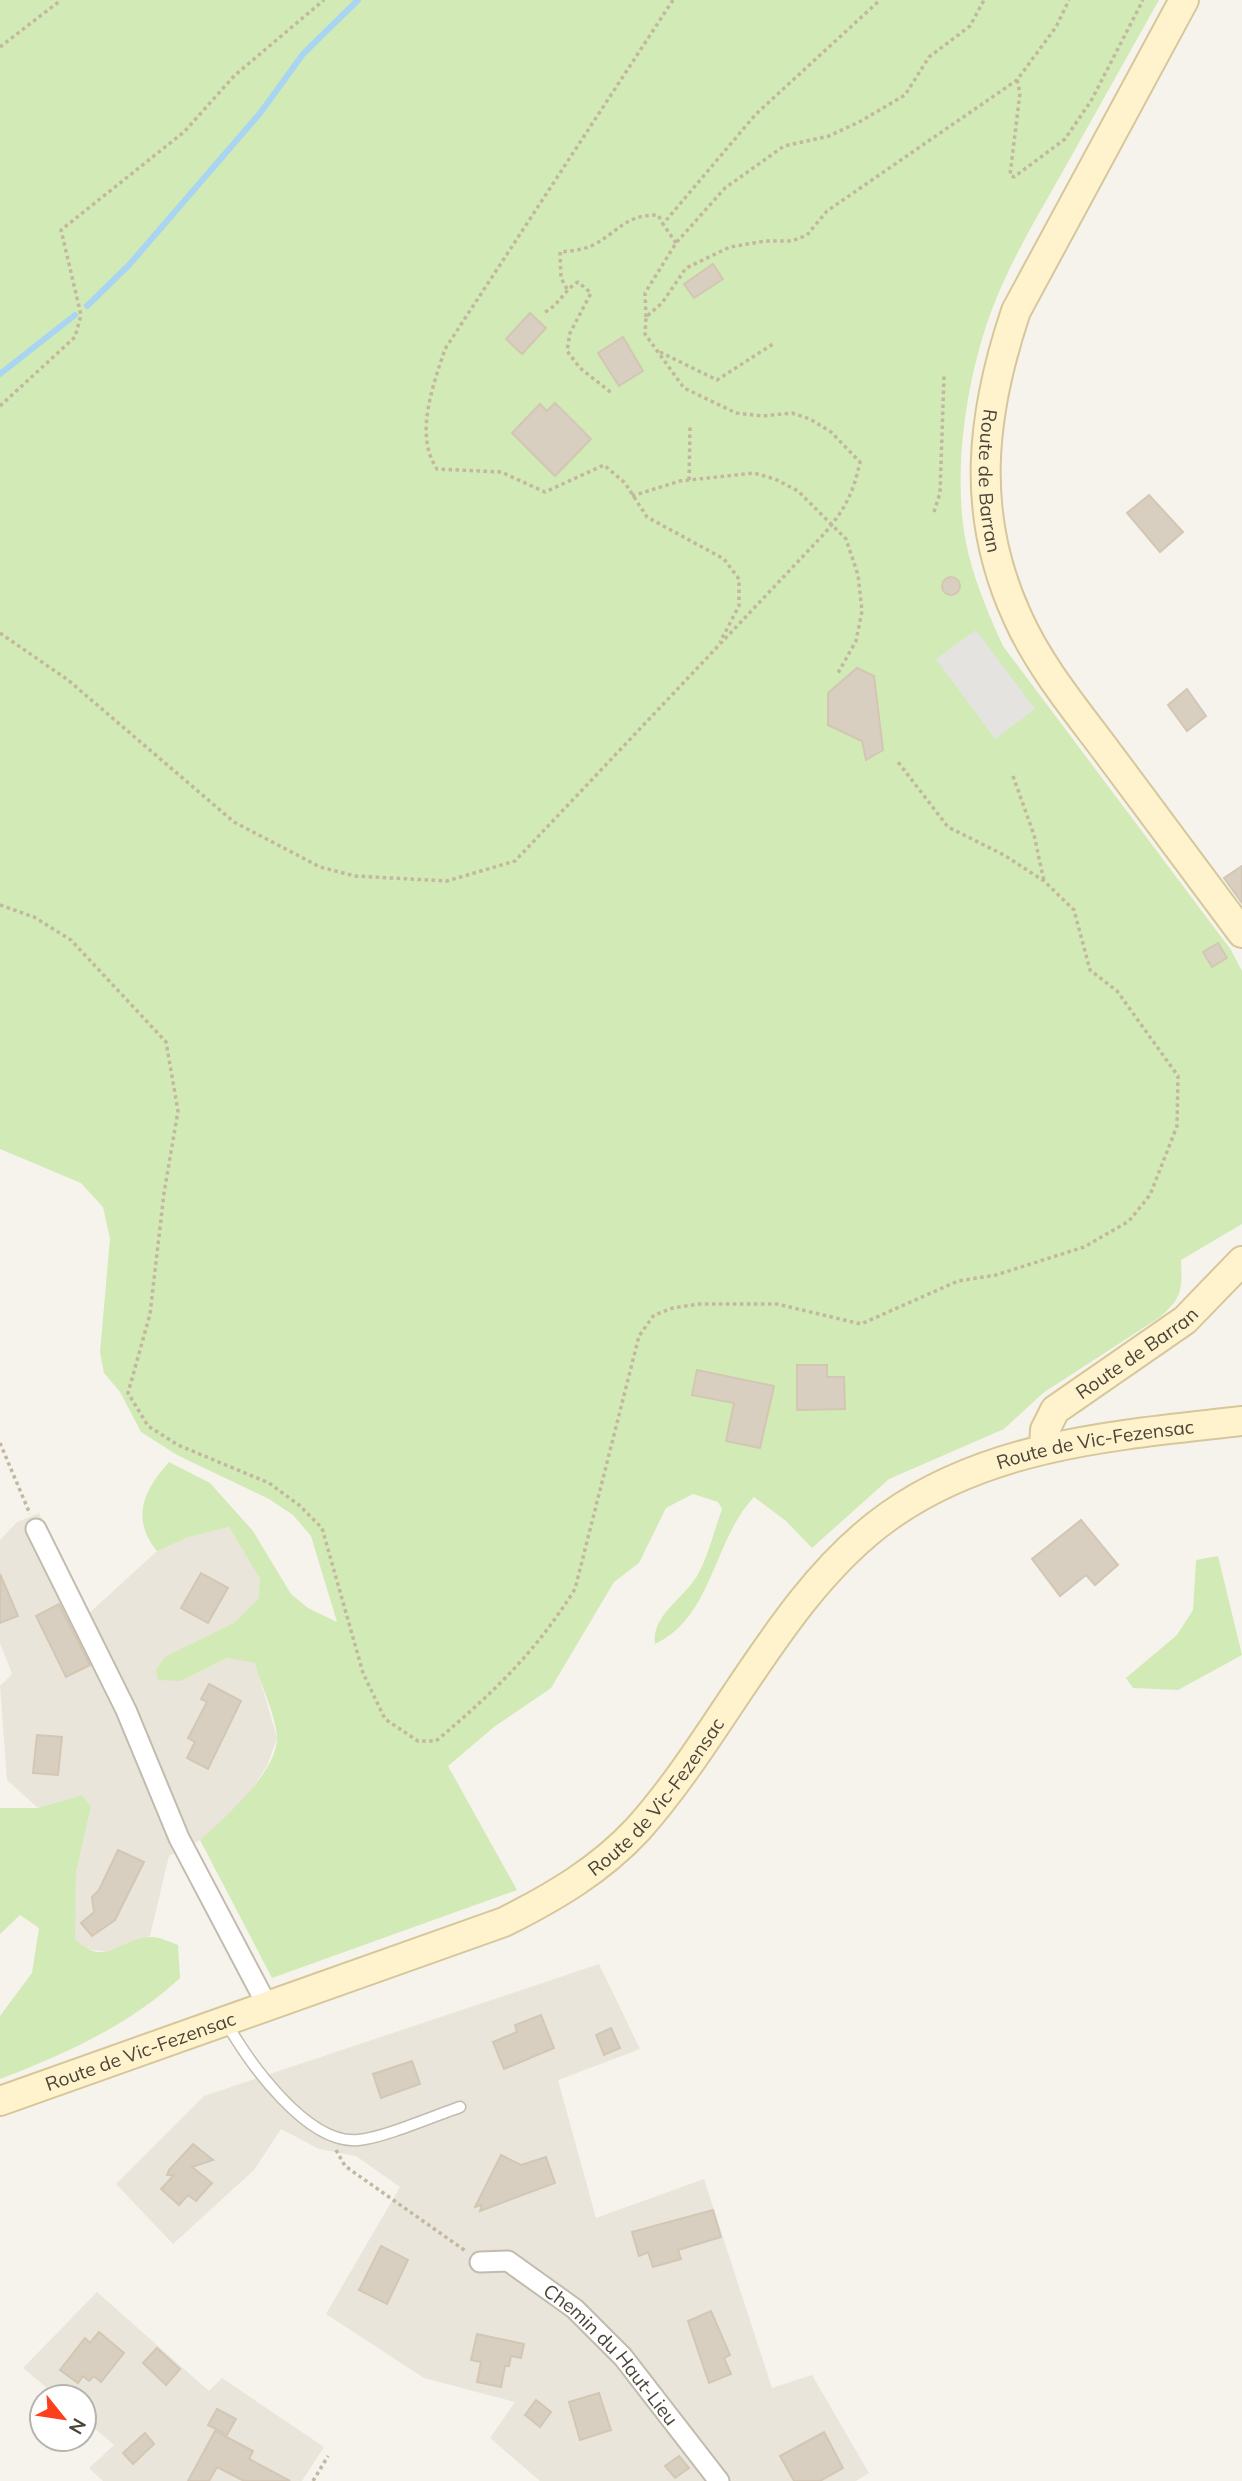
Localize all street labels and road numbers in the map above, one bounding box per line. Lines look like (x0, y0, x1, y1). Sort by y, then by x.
street label: Route de Barran (974, 408, 1007, 555)
street label: Route de Barran (1071, 1302, 1203, 1404)
street label: Route de Vic-Fezensac (993, 1414, 1195, 1474)
street label: Route de Vic-Fezensac (583, 1713, 729, 1881)
street label: Route de Vic-Fezensac (42, 2006, 239, 2096)
street label: Chemin du Haut-Lieu (539, 2278, 683, 2430)

